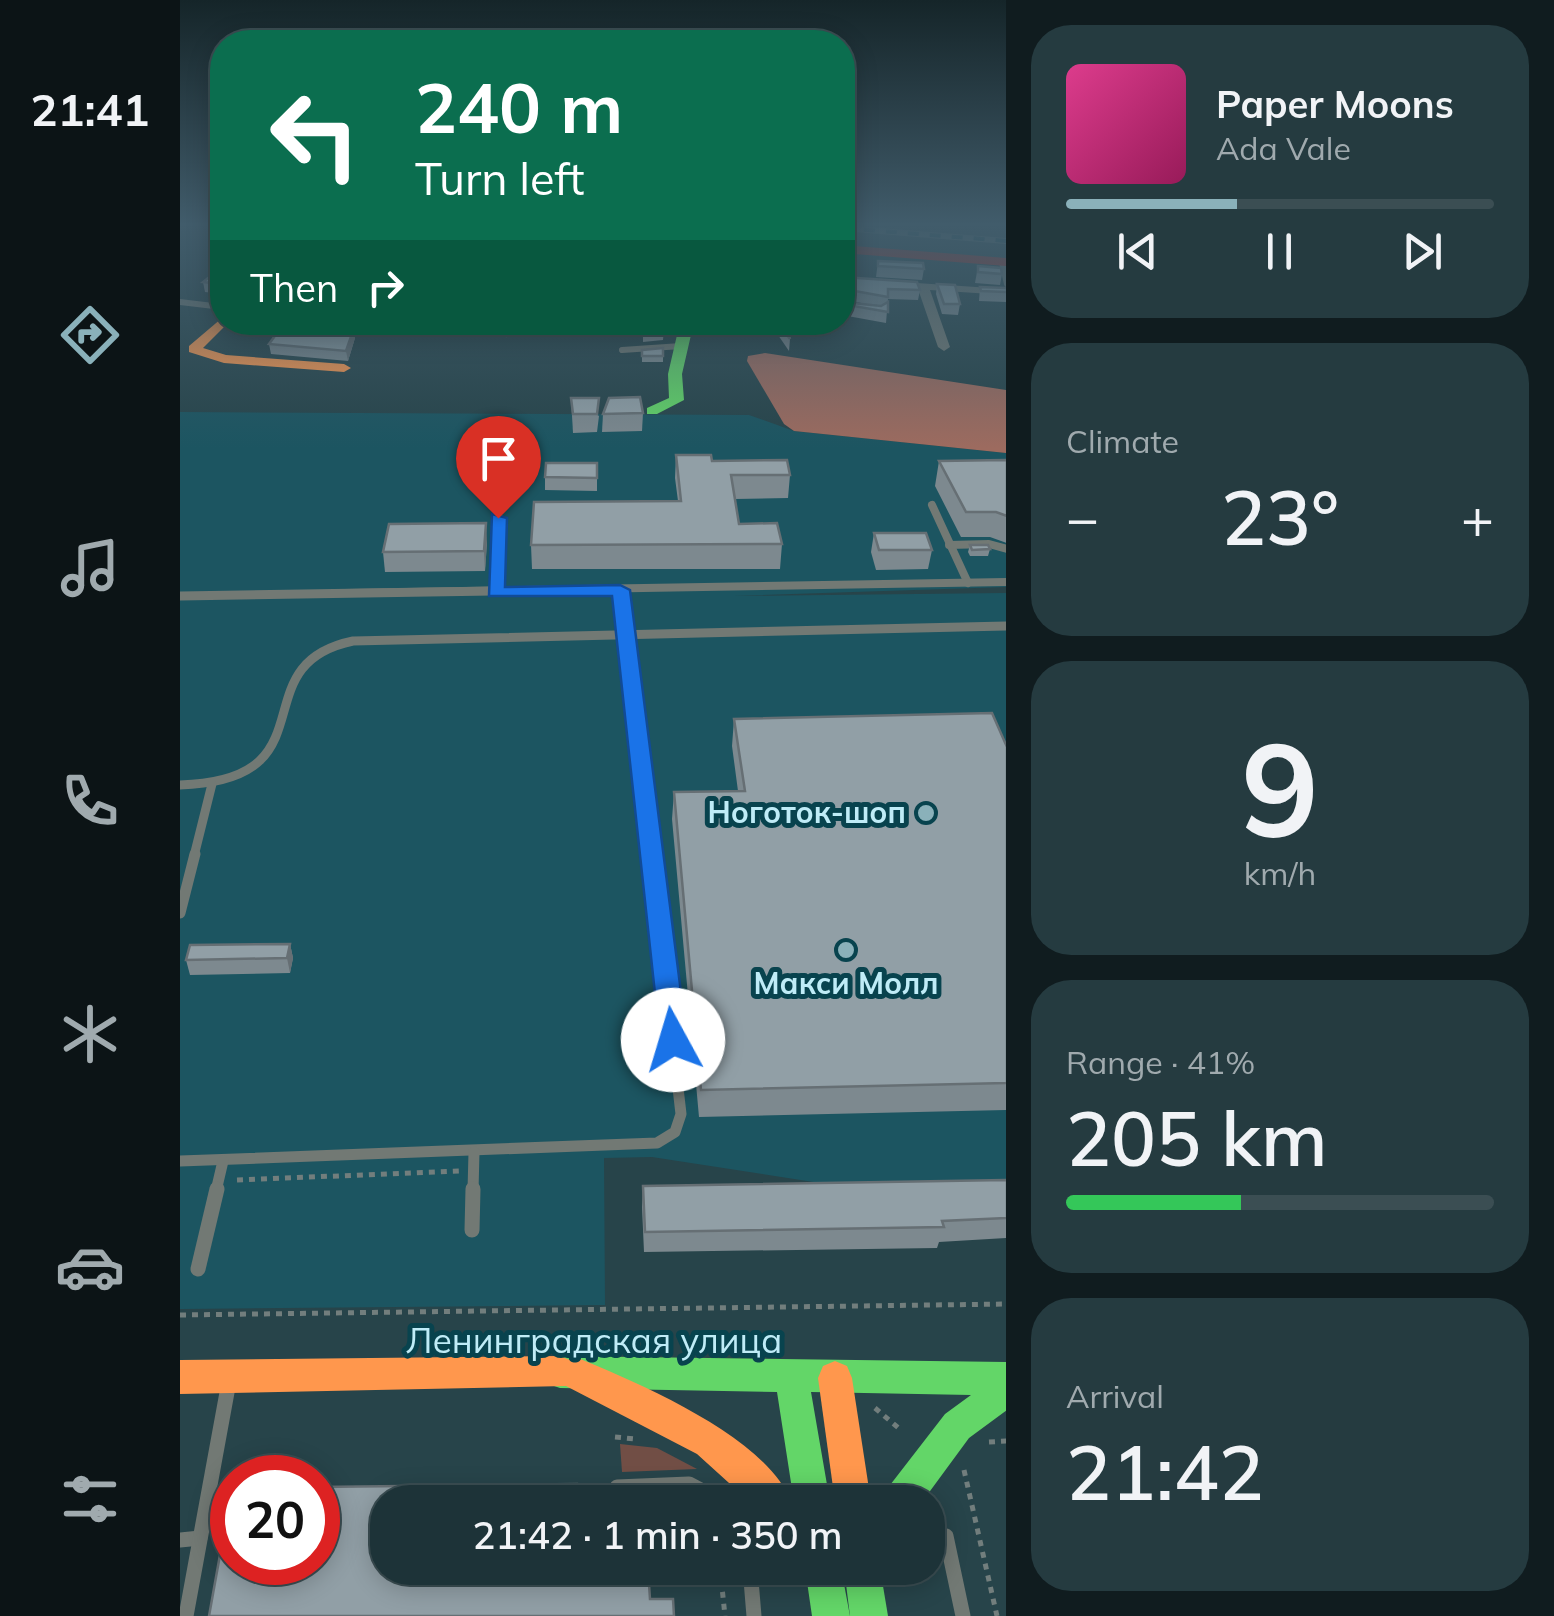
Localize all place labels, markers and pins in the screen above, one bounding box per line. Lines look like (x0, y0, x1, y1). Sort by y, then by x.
pin (456, 416, 541, 519)
place label: Ноготок-шоп (708, 793, 906, 831)
marker: Ноготок-шоп (915, 802, 937, 824)
marker: Макси Молл (835, 939, 857, 961)
place label: Макси Молл (754, 964, 938, 1002)

